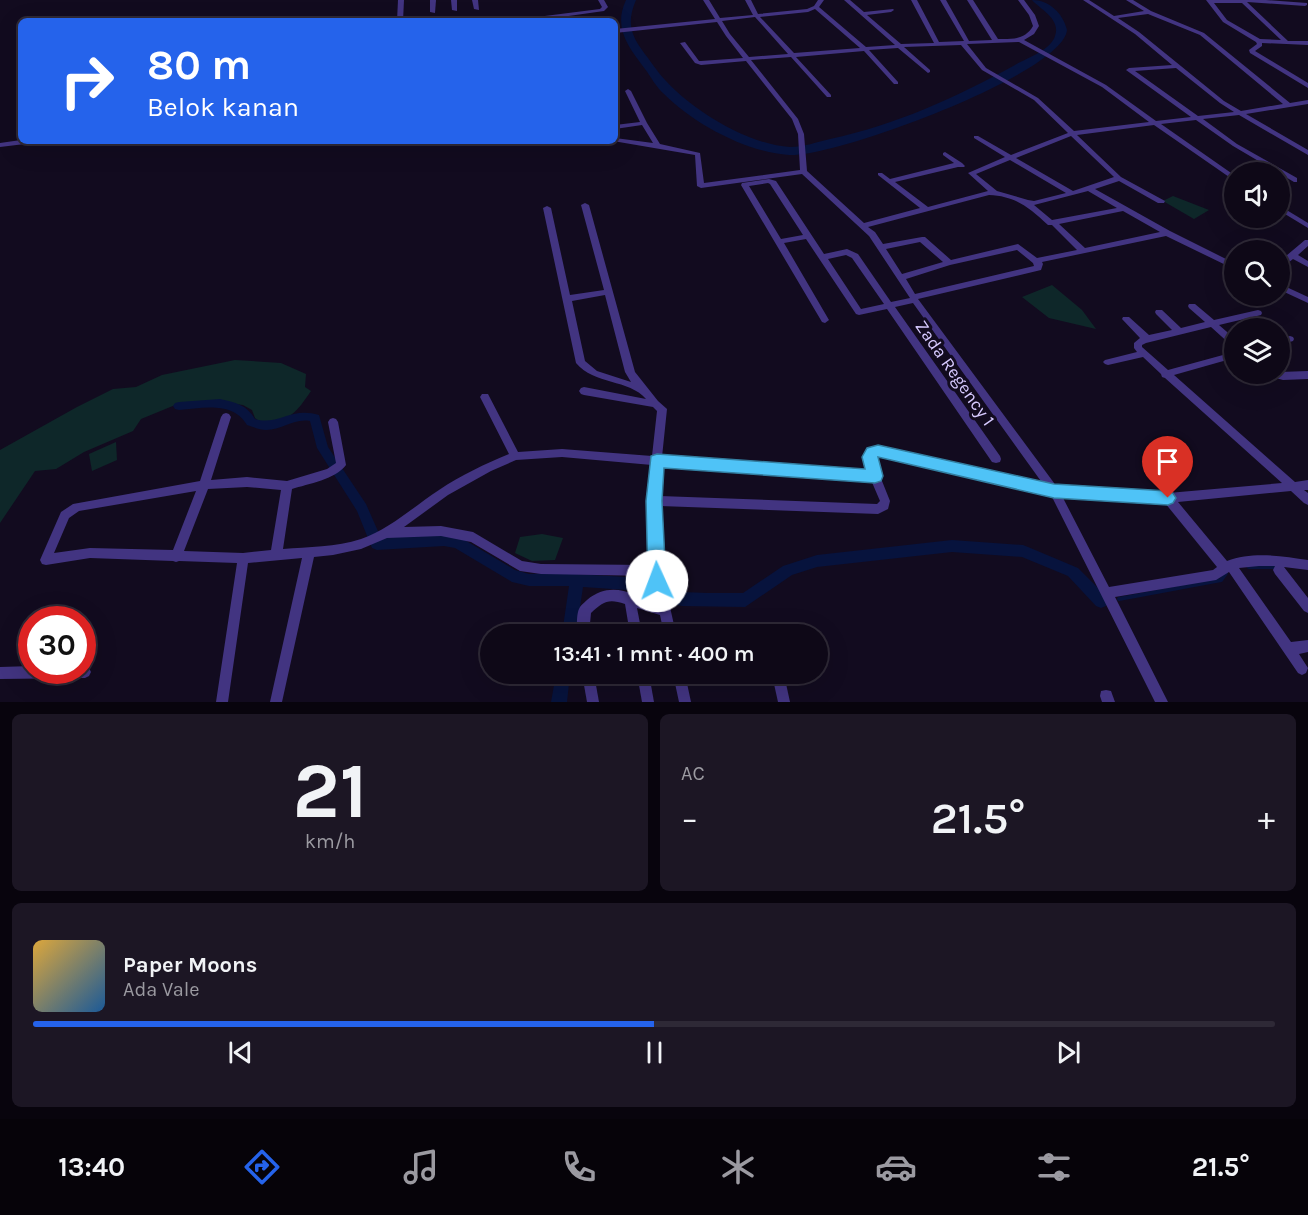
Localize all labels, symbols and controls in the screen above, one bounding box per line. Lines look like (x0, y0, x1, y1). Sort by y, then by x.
text: 80 m (147, 40, 251, 90)
icon: right (48, 42, 126, 120)
text: Belok kanan (147, 91, 299, 123)
map controls (1224, 162, 1290, 384)
button: sound (1224, 162, 1290, 228)
button: search (1224, 240, 1290, 306)
street label: Zada Regency 1 (910, 316, 1000, 430)
button: layers (1224, 318, 1290, 384)
pin (1142, 436, 1193, 498)
icon: arrive (1151, 445, 1184, 478)
position arrow (625, 549, 689, 613)
speed limit sign: 30 (18, 606, 96, 684)
text: 13:41 · 1 mnt · 400 m (554, 641, 755, 667)
text: 21 (293, 745, 368, 837)
text: AC (681, 762, 705, 785)
text: 21.5° (931, 792, 1025, 844)
text: − (681, 799, 698, 837)
text: + (1258, 799, 1275, 837)
text: km/h (305, 830, 355, 853)
text: Paper Moons (123, 952, 257, 978)
text: Ada Vale (123, 978, 200, 1001)
icon: previous (224, 1036, 257, 1069)
icon: pause (638, 1036, 671, 1069)
icon: next (1052, 1036, 1085, 1069)
icon: directions (241, 1146, 283, 1188)
icon: music (400, 1146, 442, 1188)
icon: phone (558, 1146, 600, 1188)
icon: climate (717, 1146, 759, 1188)
icon: car (875, 1146, 917, 1188)
icon: filters (1033, 1146, 1075, 1188)
text: 13:40 (58, 1151, 125, 1183)
text: 21.5° (1192, 1151, 1250, 1183)

